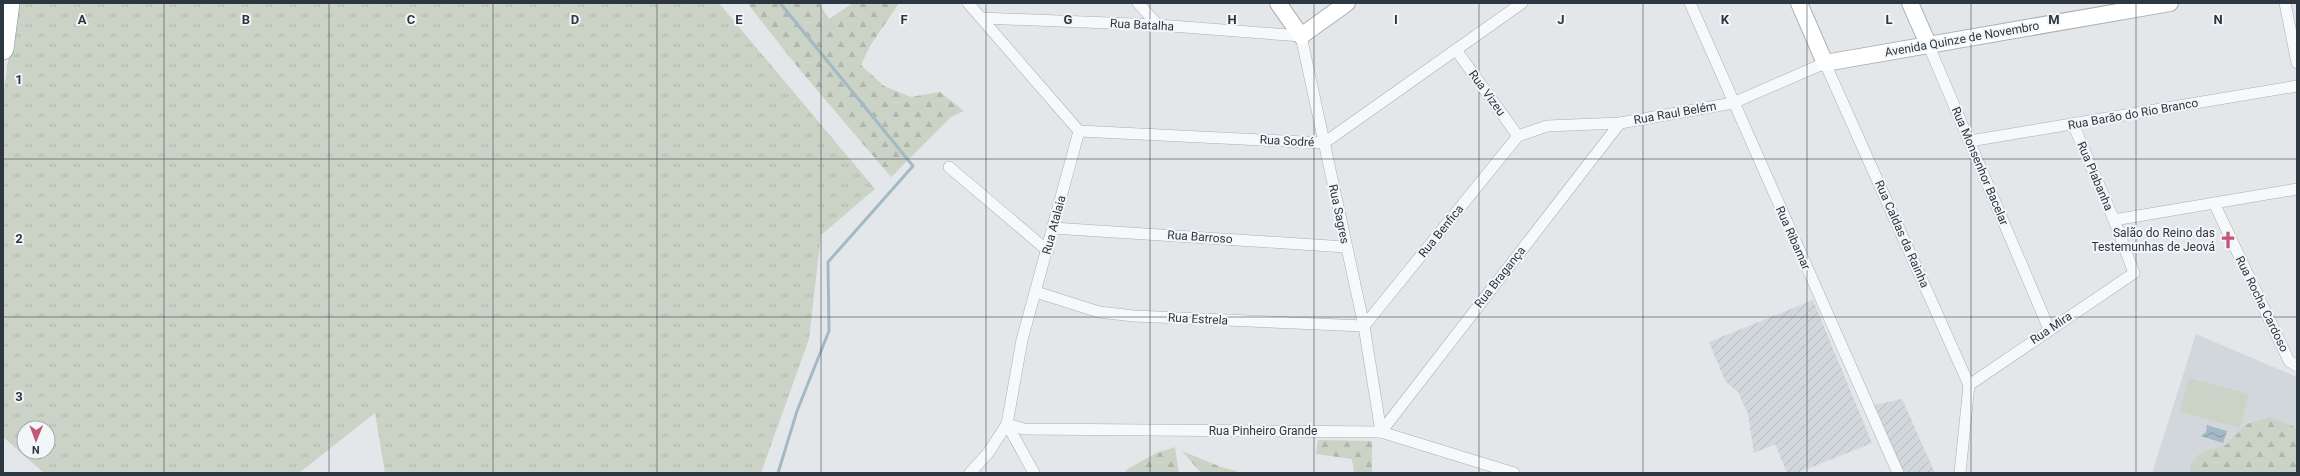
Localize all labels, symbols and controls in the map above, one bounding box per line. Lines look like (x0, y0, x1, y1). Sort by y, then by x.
text: A (78, 12, 87, 27)
text: B (242, 12, 250, 27)
text: C (407, 12, 416, 27)
text: D (571, 12, 579, 27)
text: E (735, 12, 743, 27)
text: F (900, 12, 908, 27)
text: G (1064, 12, 1073, 27)
text: H (1227, 12, 1237, 27)
text: I (1394, 12, 1398, 27)
text: J (1557, 12, 1565, 27)
text: K (1721, 12, 1730, 27)
text: L (1885, 12, 1893, 27)
text: M (2048, 12, 2060, 27)
text: N (2213, 12, 2223, 27)
street label: Rua Batalha (1110, 16, 1174, 34)
street label: Avenida Quinze de Novembro (1884, 18, 2040, 59)
street label: Rua Vizeu (1466, 67, 1508, 119)
text: 1 (15, 72, 23, 87)
street label: Rua Barão do Rio Branco (2067, 96, 2199, 132)
street label: Rua Raul Belém (1633, 99, 1717, 127)
street label: Rua Monsenhor Bacelar (1949, 105, 2011, 227)
street label: Rua Sodré (1259, 133, 1315, 149)
street label: Rua Piabanha (2074, 139, 2116, 213)
street label: Rua Caldas da Rainha (1872, 178, 1932, 290)
street label: Rua Sagres (1326, 183, 1352, 245)
street label: Rua Atalaia (1039, 194, 1069, 256)
street label: Rua Benfica (1416, 202, 1466, 260)
street label: Rua Ribamar (1773, 204, 1813, 272)
place label: Salão do Reino das Testemunhas de Jeová (2091, 226, 2215, 254)
street label: Rua Barroso (1167, 228, 1233, 246)
church icon: Salão do Reino das Testemunhas de Jeová (2218, 230, 2238, 250)
text: 2 (15, 231, 23, 246)
street label: Rua Bragança (1472, 244, 1528, 310)
street label: Rua Rocha Cardoso (2233, 254, 2291, 354)
street label: Rua Mira (2027, 309, 2075, 347)
street label: Rua Estrela (1168, 310, 1228, 328)
text: 3 (15, 389, 23, 404)
north arrow (16, 420, 56, 460)
street label: Rua Pinheiro Grande (1209, 424, 1317, 438)
text: N (32, 443, 40, 456)

